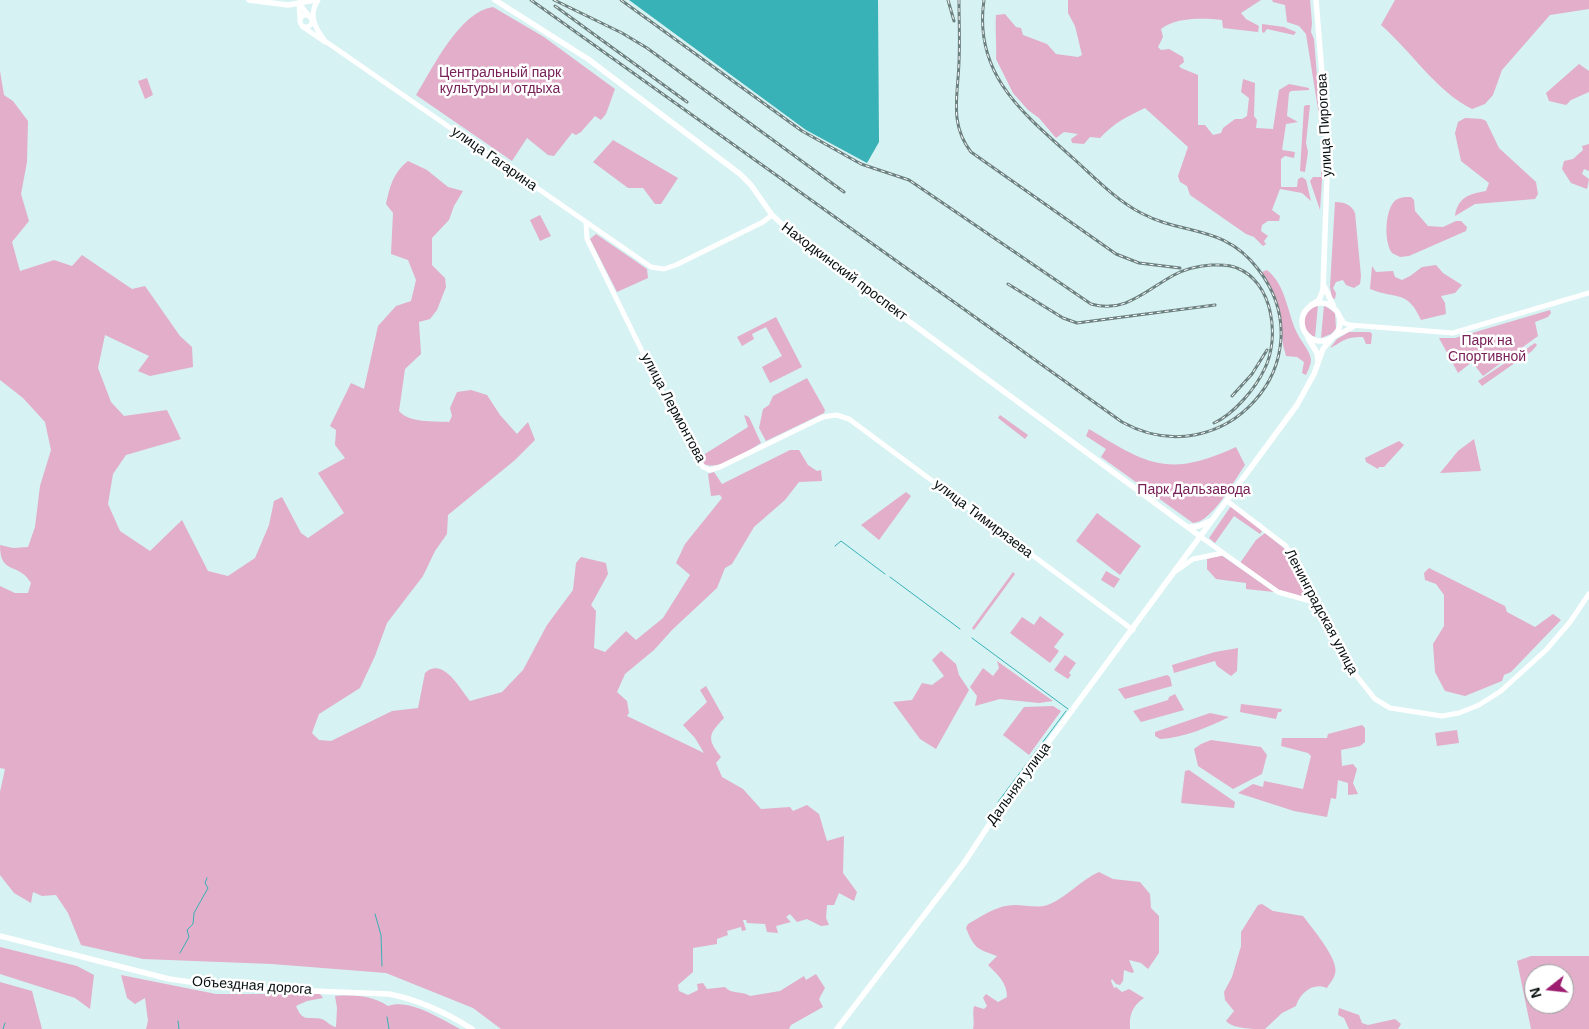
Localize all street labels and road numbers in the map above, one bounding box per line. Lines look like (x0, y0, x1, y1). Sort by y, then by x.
street label: улица Пирогова (1314, 73, 1336, 177)
street label: улица Гагарина (448, 123, 540, 195)
street label: Находкинский проспект (778, 219, 910, 325)
street label: улица Лермонтова (637, 350, 709, 466)
street label: улица Тимирязева (930, 476, 1036, 562)
street label: Ленинградская улица (1281, 546, 1361, 678)
street label: Дальняя улица (983, 739, 1055, 829)
street label: Объездная дорога (192, 973, 312, 999)

